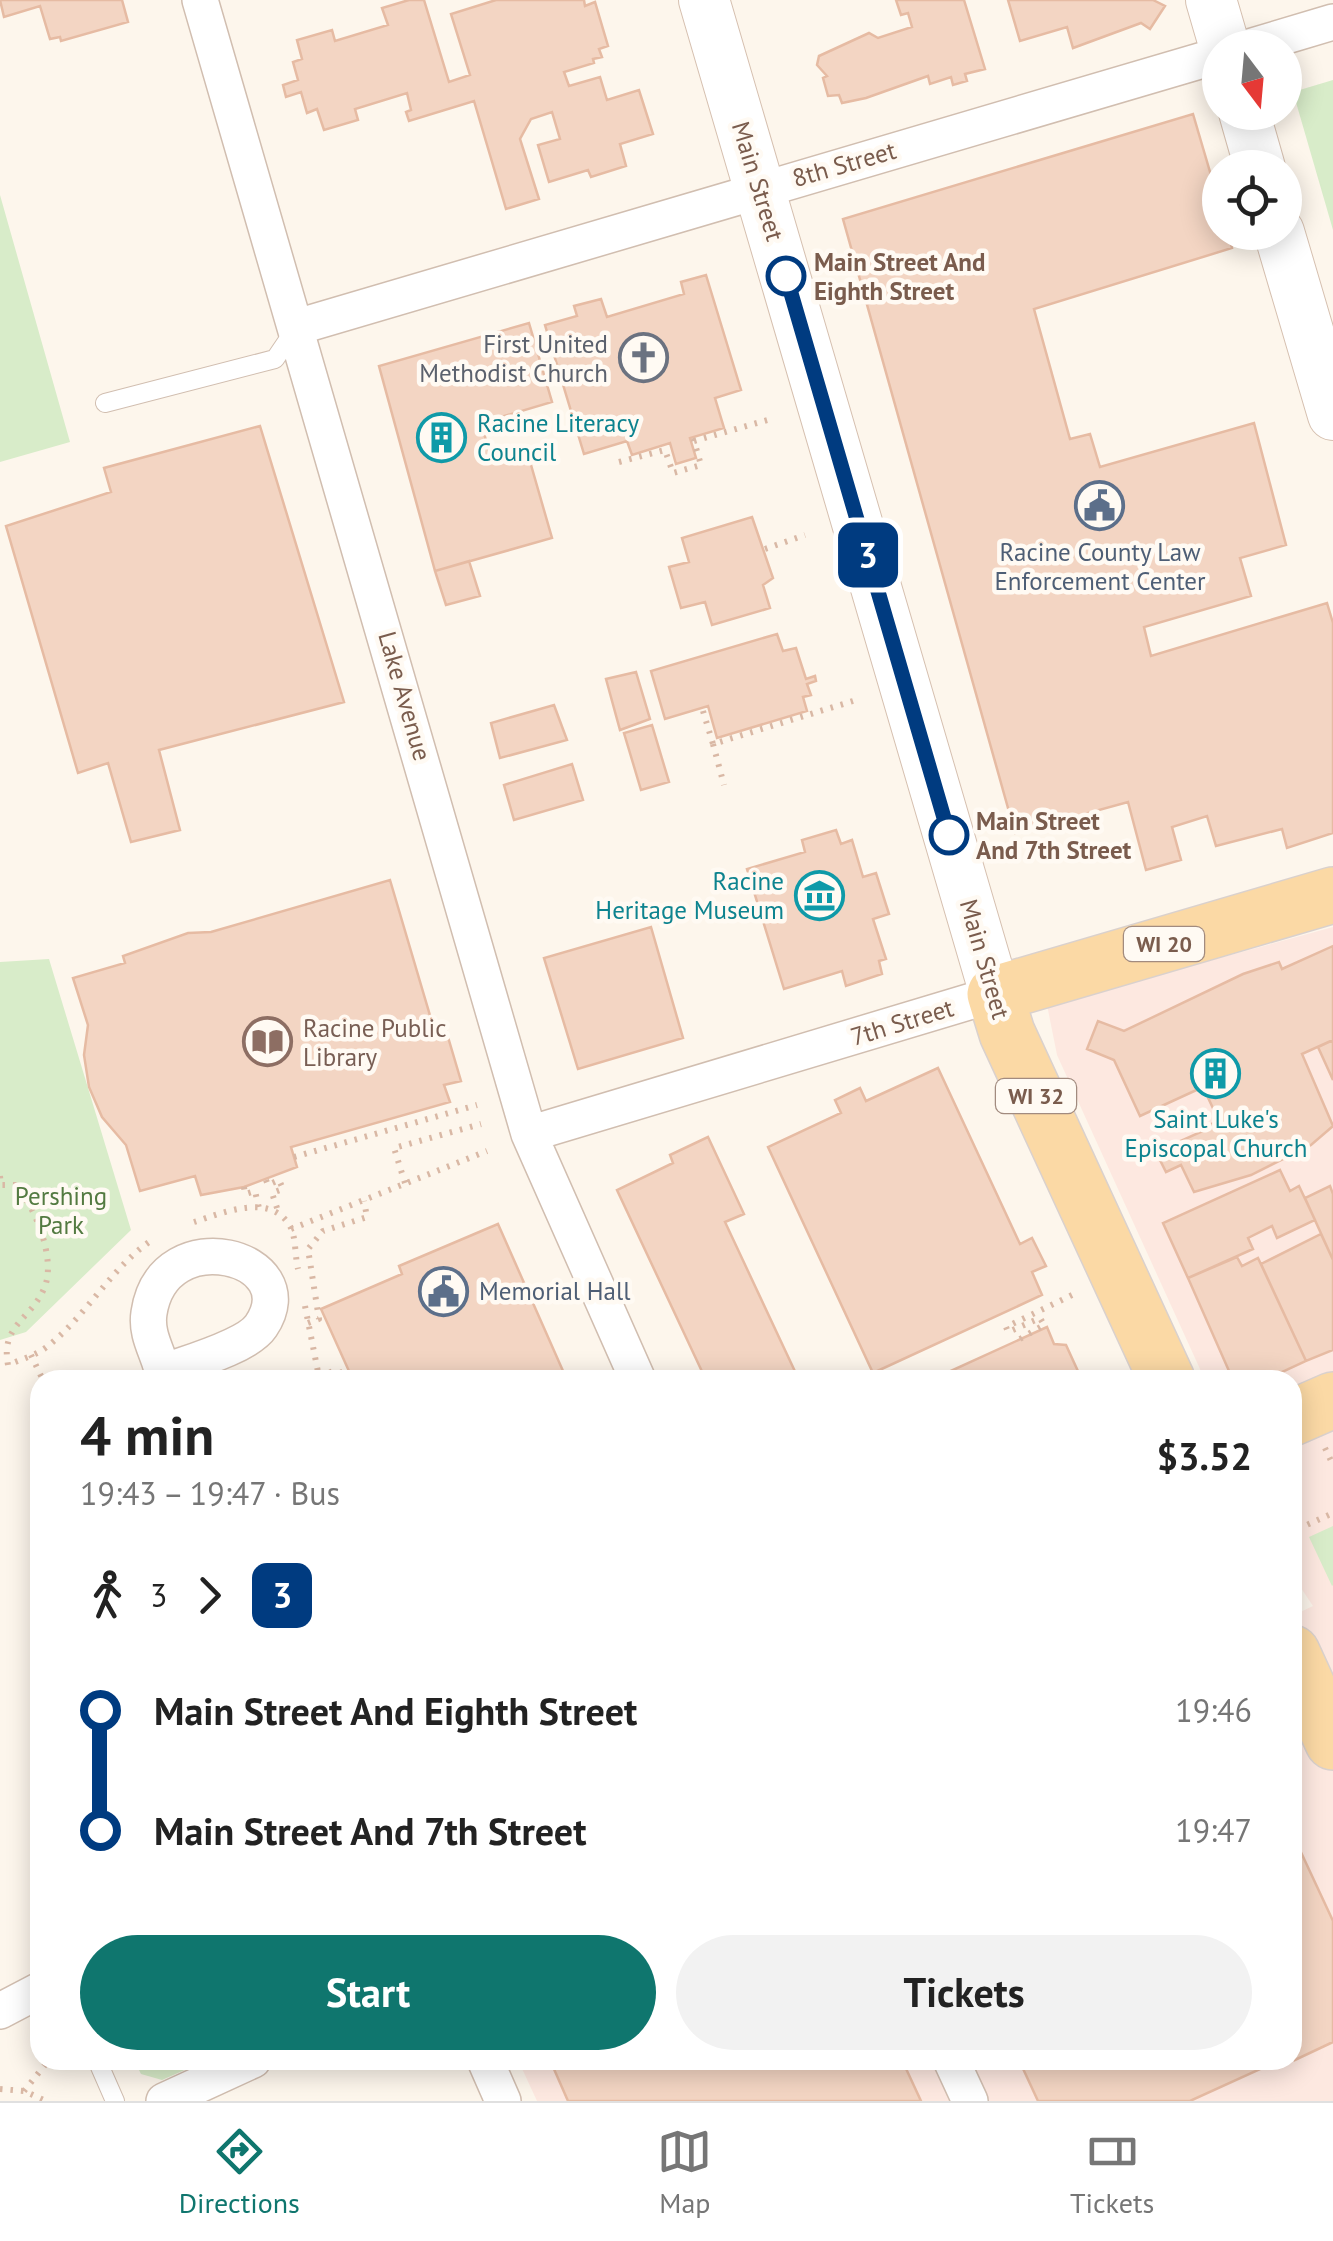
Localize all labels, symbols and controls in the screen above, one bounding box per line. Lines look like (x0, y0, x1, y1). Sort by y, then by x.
north arrow (1202, 30, 1302, 130)
map controls (1202, 30, 1302, 250)
street label: Main Street (725, 117, 791, 245)
street label: 8th Street (788, 134, 900, 194)
button: locate (1202, 150, 1302, 250)
place label: Main Street And Eighth Street (814, 246, 985, 307)
marker: Main Street And Eighth Street (767, 257, 805, 295)
place label: First United Methodist Church (419, 328, 608, 389)
church icon: First United Methodist Church (617, 332, 669, 384)
place label: Racine Literacy Council (477, 407, 639, 468)
building icon: Racine Literacy Council (416, 411, 468, 463)
public building icon: Racine County Law Enforcement Center (1074, 480, 1126, 532)
line badge: 3 (836, 522, 900, 588)
text: 3 (858, 532, 878, 578)
place label: Racine County Law Enforcement Center (994, 536, 1206, 597)
street label: Lake Avenue (371, 628, 439, 764)
place label: Main Street And 7th Street (976, 805, 1132, 866)
marker: Main Street And 7th Street (930, 816, 968, 854)
place label: Racine Heritage Museum (595, 865, 784, 926)
museum icon: Racine Heritage Museum (793, 869, 845, 921)
street label: Main Street (953, 895, 1017, 1023)
road number: WI 20 (1124, 927, 1204, 961)
street label: 7th Street (847, 991, 958, 1053)
place label: Racine Public Library (303, 1012, 446, 1073)
library icon: Racine Public Library (242, 1016, 294, 1068)
building icon: Saint Luke's Episcopal Church (1190, 1047, 1242, 1099)
road number: WI 32 (996, 1079, 1076, 1113)
place label: Saint Luke's Episcopal Church (1124, 1103, 1308, 1164)
park label: Pershing Park (15, 1180, 107, 1241)
public building icon: Memorial Hall (418, 1265, 470, 1317)
place label: Memorial Hall (479, 1275, 631, 1307)
text: 4 min (80, 1399, 214, 1470)
text: $3.52 (1156, 1431, 1252, 1480)
text: 19:43 – 19:47 · Bus (80, 1472, 340, 1514)
icon: walk (80, 1568, 135, 1623)
icon: forward (182, 1568, 237, 1623)
text: 3 (272, 1572, 292, 1618)
text: 3 (150, 1574, 167, 1616)
text: Main Street And Eighth Street (154, 1686, 637, 1735)
text: 19:46 (1175, 1689, 1252, 1731)
text: Main Street And 7th Street (154, 1806, 586, 1855)
text: 19:47 (1175, 1809, 1252, 1851)
button: Start (80, 1935, 656, 2050)
button: Tickets (676, 1935, 1252, 2050)
tab: Directions (179, 2124, 300, 2221)
tab: Map (657, 2124, 712, 2221)
tab: Tickets (1070, 2124, 1154, 2221)

